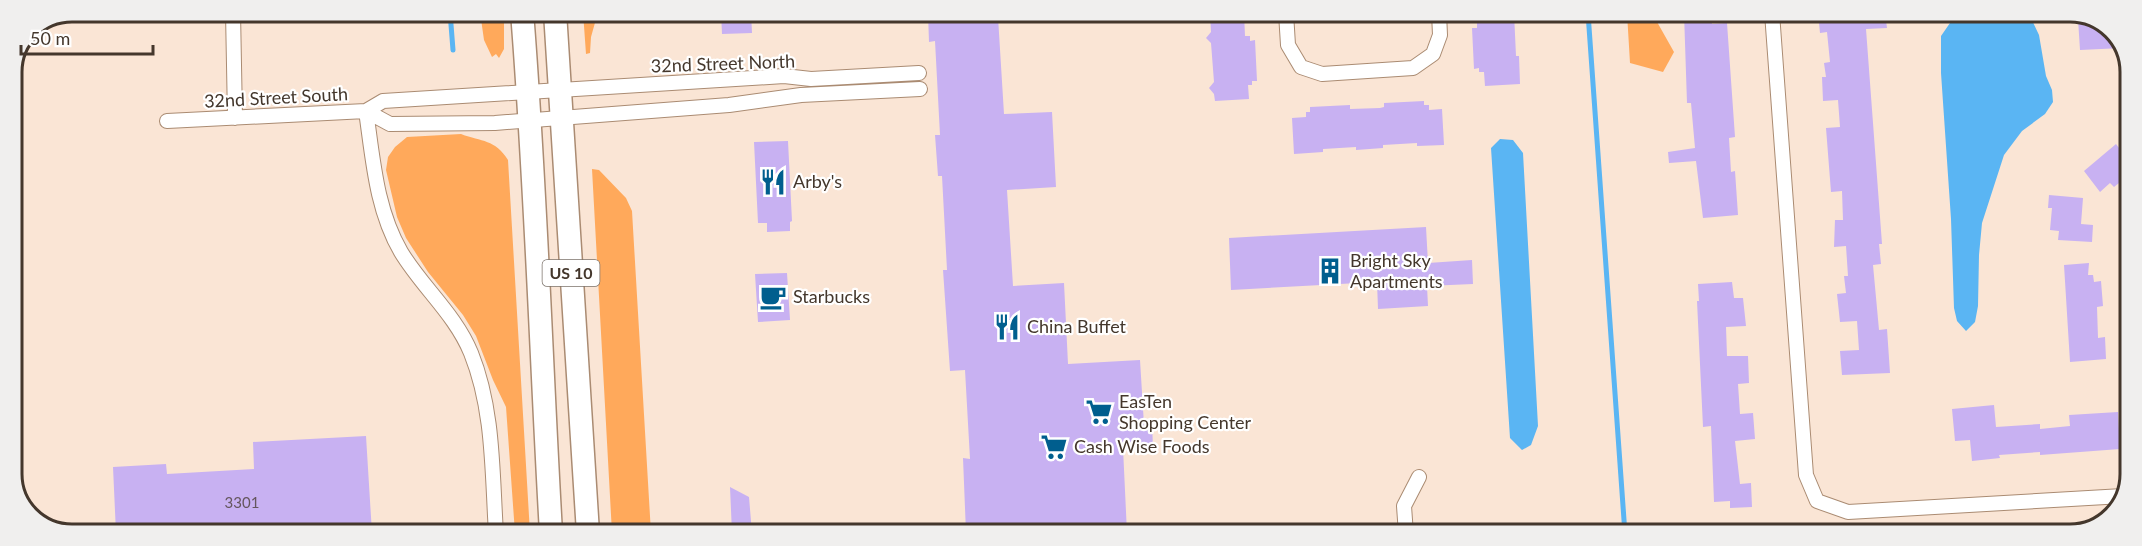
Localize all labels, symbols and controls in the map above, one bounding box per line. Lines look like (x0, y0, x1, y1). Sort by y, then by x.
scale bar (21, 18, 153, 56)
text: 50 m (30, 27, 70, 49)
street label: 32nd Street North (650, 49, 795, 77)
street label: 32nd Street South (203, 82, 348, 112)
restaurant icon: Arby's (758, 167, 788, 197)
place label: Arby's (793, 170, 842, 192)
place label: Bright Sky Apartments (1350, 249, 1443, 292)
building icon: Bright Sky Apartments (1315, 256, 1345, 286)
road number: US 10 (542, 260, 600, 286)
cafe icon: Starbucks (758, 282, 788, 312)
place label: Starbucks (793, 285, 870, 307)
restaurant icon: China Buffet (992, 312, 1022, 342)
place label: China Buffet (1027, 315, 1127, 337)
place label: EasTen Shopping Center (1119, 390, 1252, 433)
supermarket icon: EasTen Shopping Center (1084, 397, 1114, 427)
supermarket icon: Cash Wise Foods (1039, 432, 1069, 462)
place label: Cash Wise Foods (1074, 435, 1210, 457)
house number: 3301 (225, 493, 259, 511)

